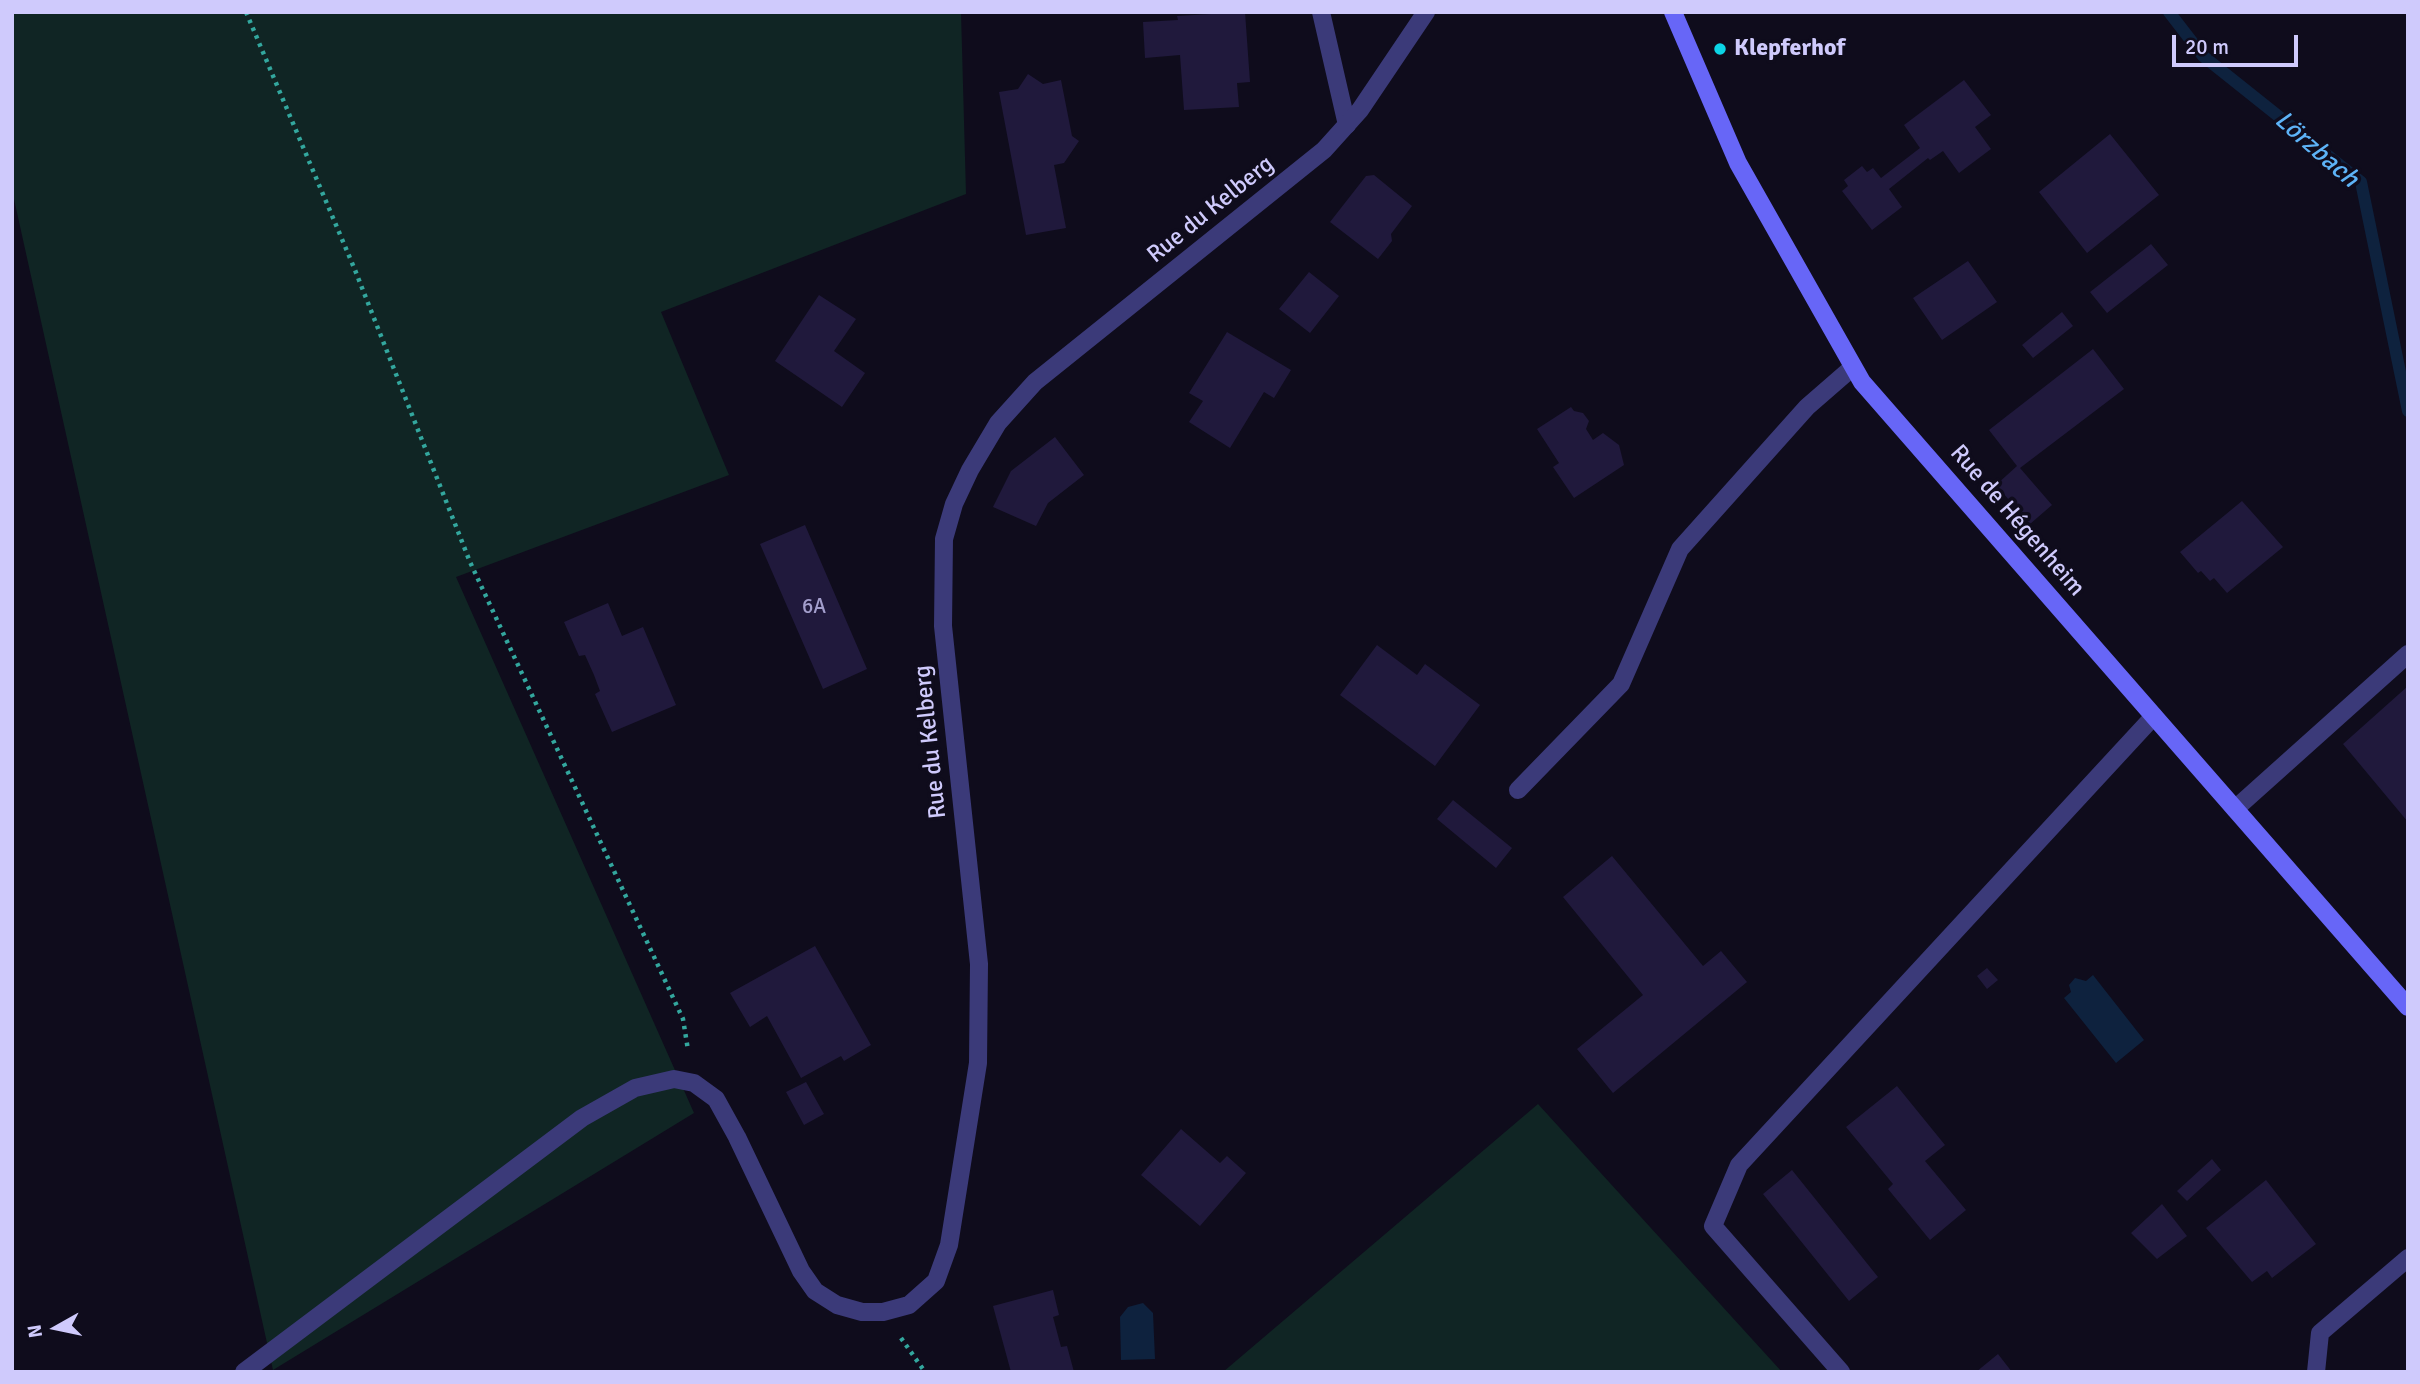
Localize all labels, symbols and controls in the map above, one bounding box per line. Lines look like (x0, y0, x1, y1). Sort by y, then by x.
scale bar (2175, 21, 2301, 65)
text: 20 m (2185, 34, 2229, 60)
place label: Klepferhof (1734, 35, 1845, 63)
marker: Klepferhof (1712, 41, 1728, 57)
water label: Lörzbach (2268, 105, 2364, 195)
street label: Rue du Kelberg (1142, 150, 1280, 270)
street label: Rue de Hégenheim (1943, 439, 2091, 603)
house number: 6A (802, 594, 826, 620)
street label: Rue du Kelberg (909, 664, 953, 820)
north arrow (21, 1293, 91, 1363)
text: N (22, 1323, 48, 1340)

